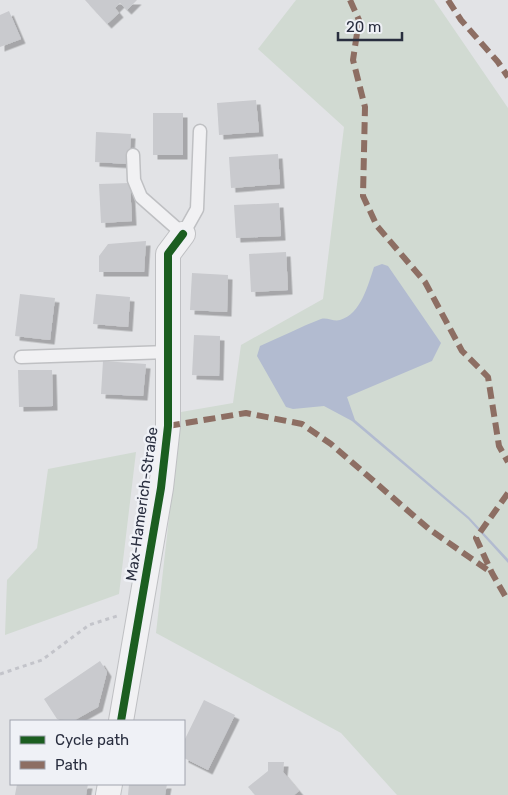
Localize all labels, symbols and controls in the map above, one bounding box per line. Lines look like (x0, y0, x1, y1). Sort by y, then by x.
scale bar (338, 10, 402, 42)
text: 20 m (346, 18, 381, 36)
street label: Max-Hamerich-Straße (122, 426, 162, 582)
legend (10, 720, 185, 785)
text: Cycle path (55, 731, 129, 749)
text: Path (55, 756, 88, 774)

